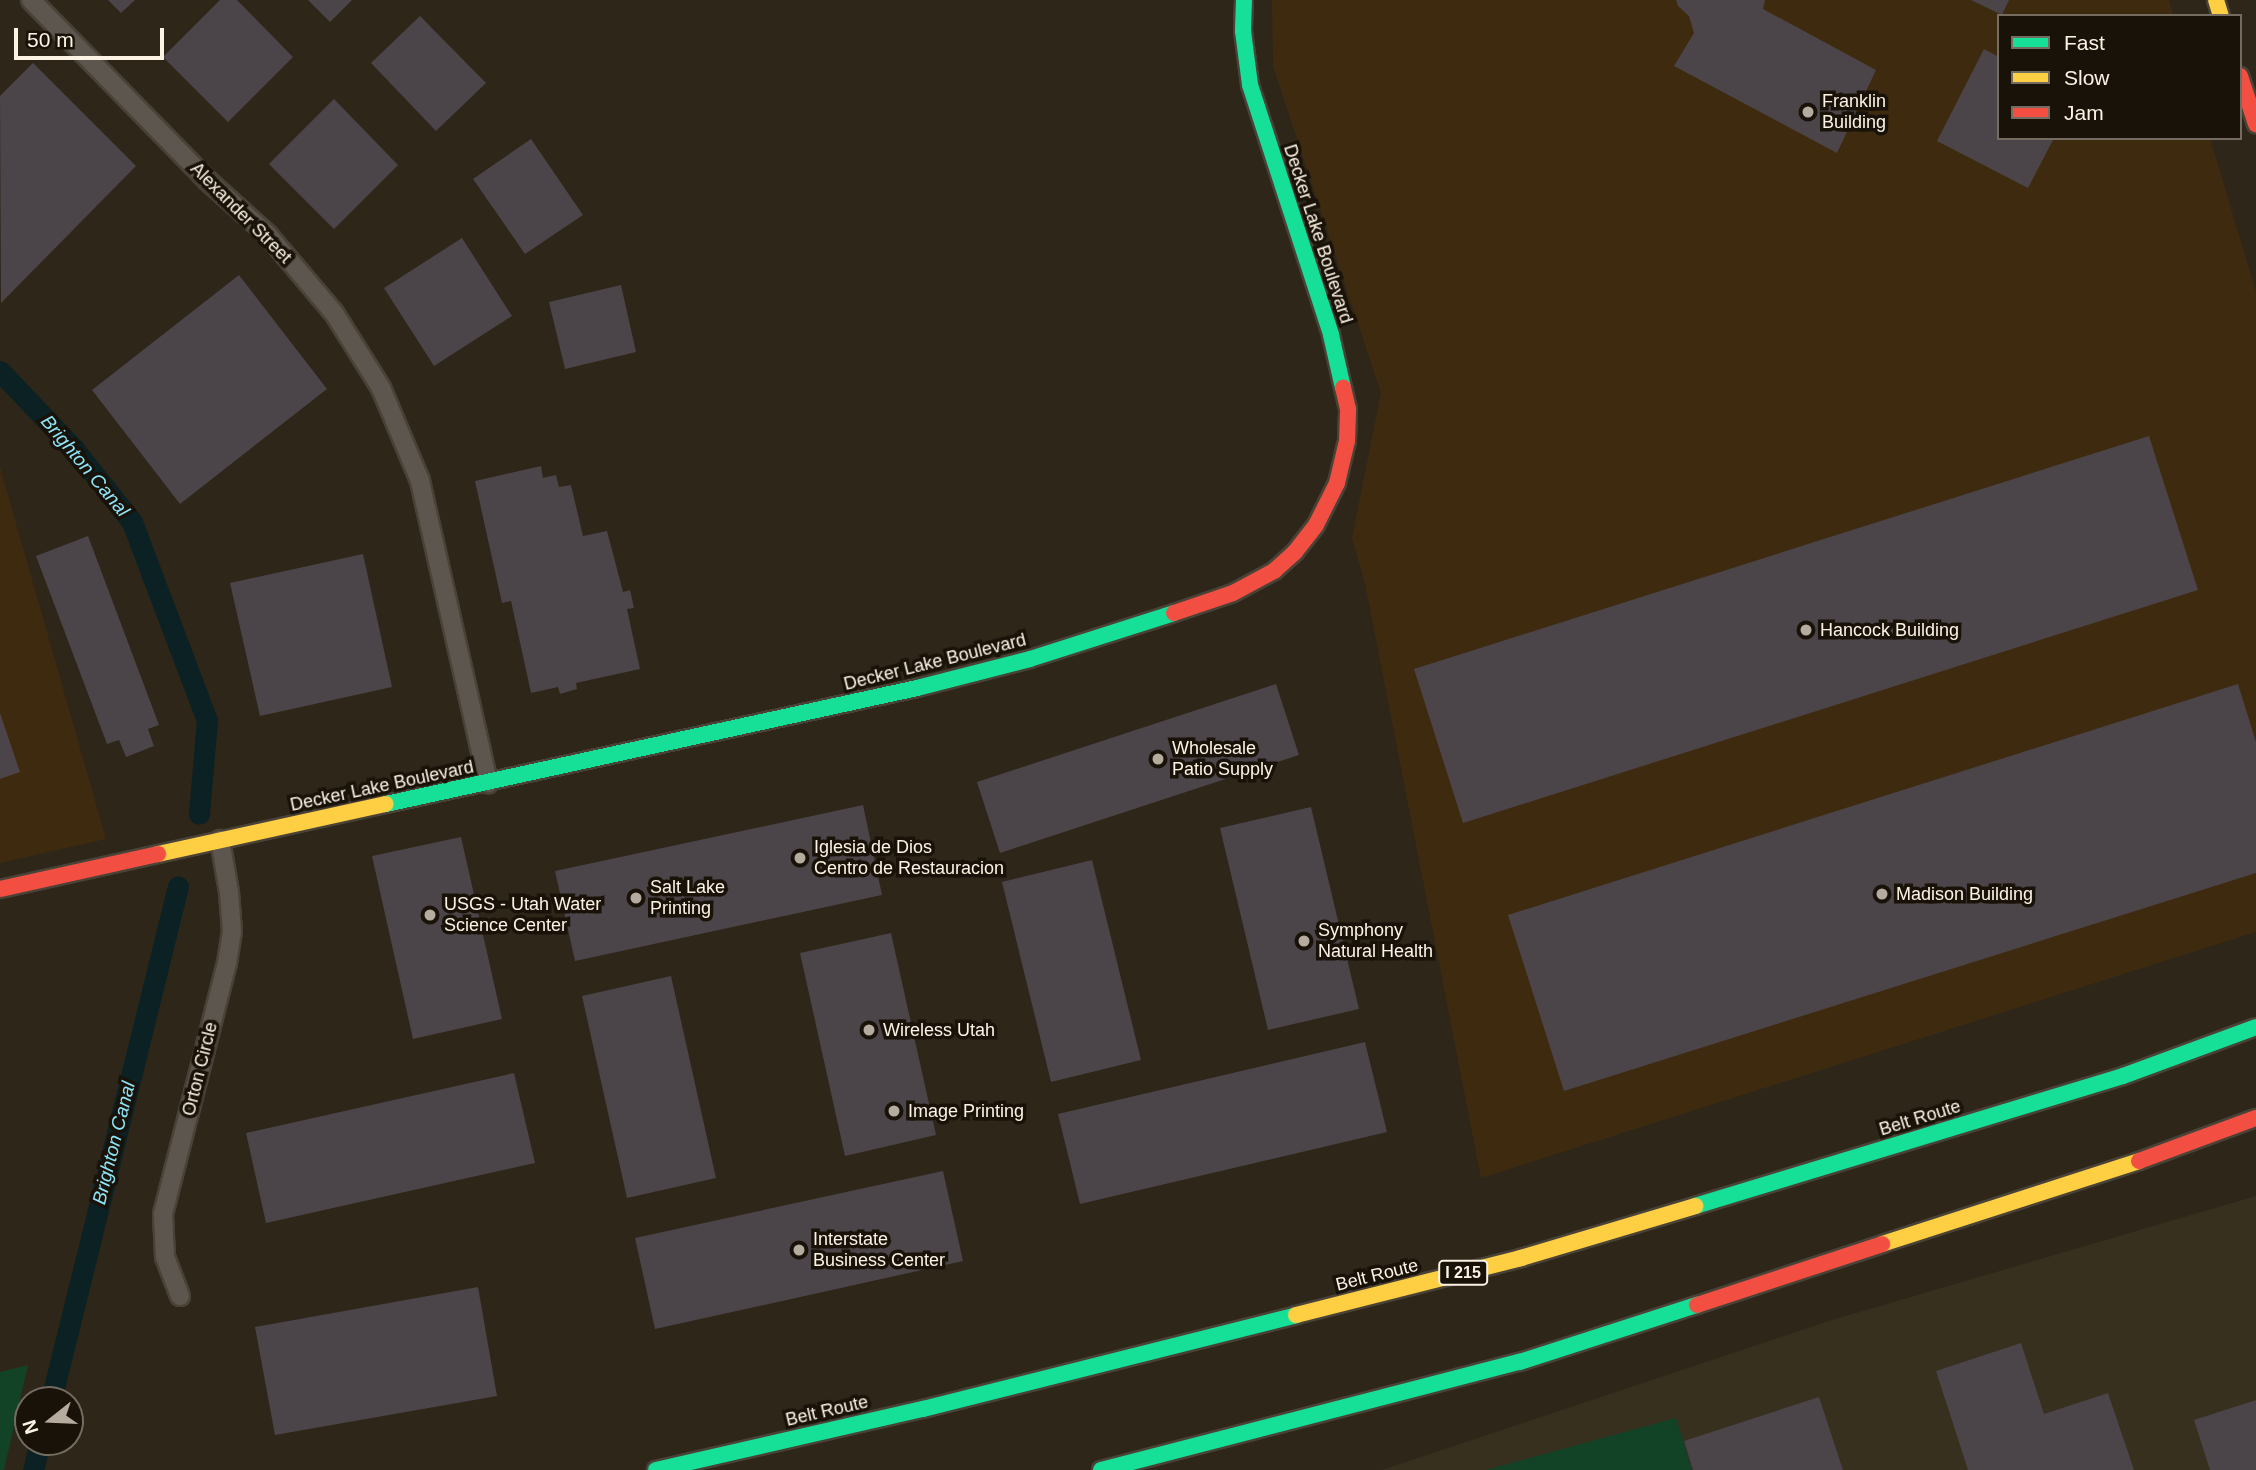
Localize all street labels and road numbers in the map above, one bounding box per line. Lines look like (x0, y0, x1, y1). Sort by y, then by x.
street label: Decker Lake Boulevard (1279, 142, 1357, 326)
street label: Alexander Street (186, 158, 296, 268)
street label: Decker Lake Boulevard (842, 629, 1028, 695)
street label: Decker Lake Boulevard (288, 756, 476, 816)
street label: Orton Circle (178, 1020, 222, 1118)
street label: Belt Route (1877, 1095, 1963, 1141)
street label: Belt Route (1334, 1254, 1420, 1296)
road number: I 215 (1437, 1260, 1489, 1286)
street label: Belt Route (784, 1391, 870, 1431)

